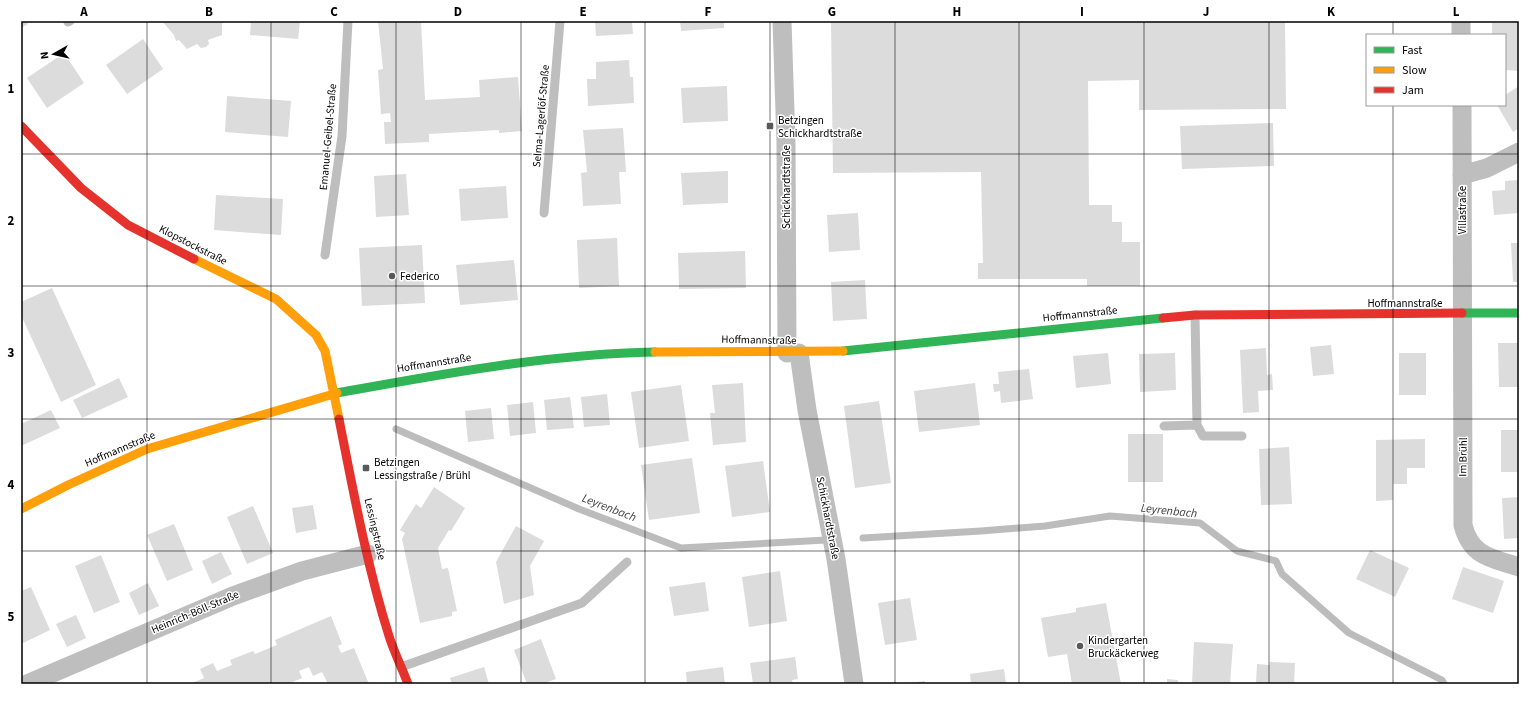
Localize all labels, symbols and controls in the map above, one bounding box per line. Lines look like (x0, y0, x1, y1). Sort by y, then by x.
text: A (79, 3, 88, 21)
text: B (205, 3, 213, 21)
text: C (330, 3, 338, 21)
text: D (454, 3, 462, 21)
text: E (579, 3, 587, 21)
text: F (705, 3, 712, 21)
text: G (828, 3, 836, 21)
text: H (953, 3, 961, 21)
text: I (1080, 3, 1084, 21)
text: J (1203, 3, 1209, 21)
text: K (1327, 3, 1336, 21)
text: L (1453, 3, 1460, 21)
north arrow (34, 34, 74, 74)
legend (1366, 34, 1506, 106)
text: Fast (1402, 42, 1422, 59)
text: N (37, 51, 53, 60)
text: Slow (1402, 62, 1427, 79)
street label: Selma-Lagerlöf-Straße (529, 63, 553, 168)
text: 1 (8, 80, 15, 98)
text: Jam (1402, 82, 1424, 99)
street label: Emanuel-Geibel-Straße (316, 83, 340, 191)
place label: Betzingen Schickhardtstraße (778, 113, 863, 141)
marker: Betzingen Schickhardtstraße (765, 121, 775, 131)
street label: Schickhardtstraße (779, 144, 794, 229)
street label: Villastraße (1455, 185, 1470, 234)
text: 2 (8, 212, 15, 230)
street label: Klopstockstraße (156, 221, 230, 269)
place label: Federico (400, 269, 440, 284)
marker: Federico (387, 271, 397, 281)
street label: Hoffmannstraße (1367, 296, 1443, 311)
street label: Hoffmannstraße (1042, 303, 1119, 325)
street label: Hoffmannstraße (721, 332, 797, 348)
text: 3 (8, 344, 15, 362)
street label: Hoffmannstraße (396, 350, 473, 376)
street label: Hoffmannstraße (82, 427, 158, 471)
street label: Im Brühl (1455, 437, 1471, 477)
place label: Betzingen Lessingstraße / Brühl (374, 455, 471, 483)
marker: Betzingen Lessingstraße / Brühl (361, 463, 371, 473)
street label: Schickhardtstraße (813, 475, 843, 561)
text: 4 (8, 476, 15, 494)
water label: Leyrenbach (579, 490, 639, 526)
street label: Lessingstraße (361, 497, 390, 562)
water label: Leyrenbach (1140, 500, 1198, 522)
street label: Heinrich-Böll-Straße (149, 587, 242, 637)
text: 5 (8, 608, 15, 626)
place label: Kindergarten Bruckäckerweg (1088, 633, 1159, 661)
marker: Kindergarten Bruckäckerweg (1075, 641, 1085, 651)

